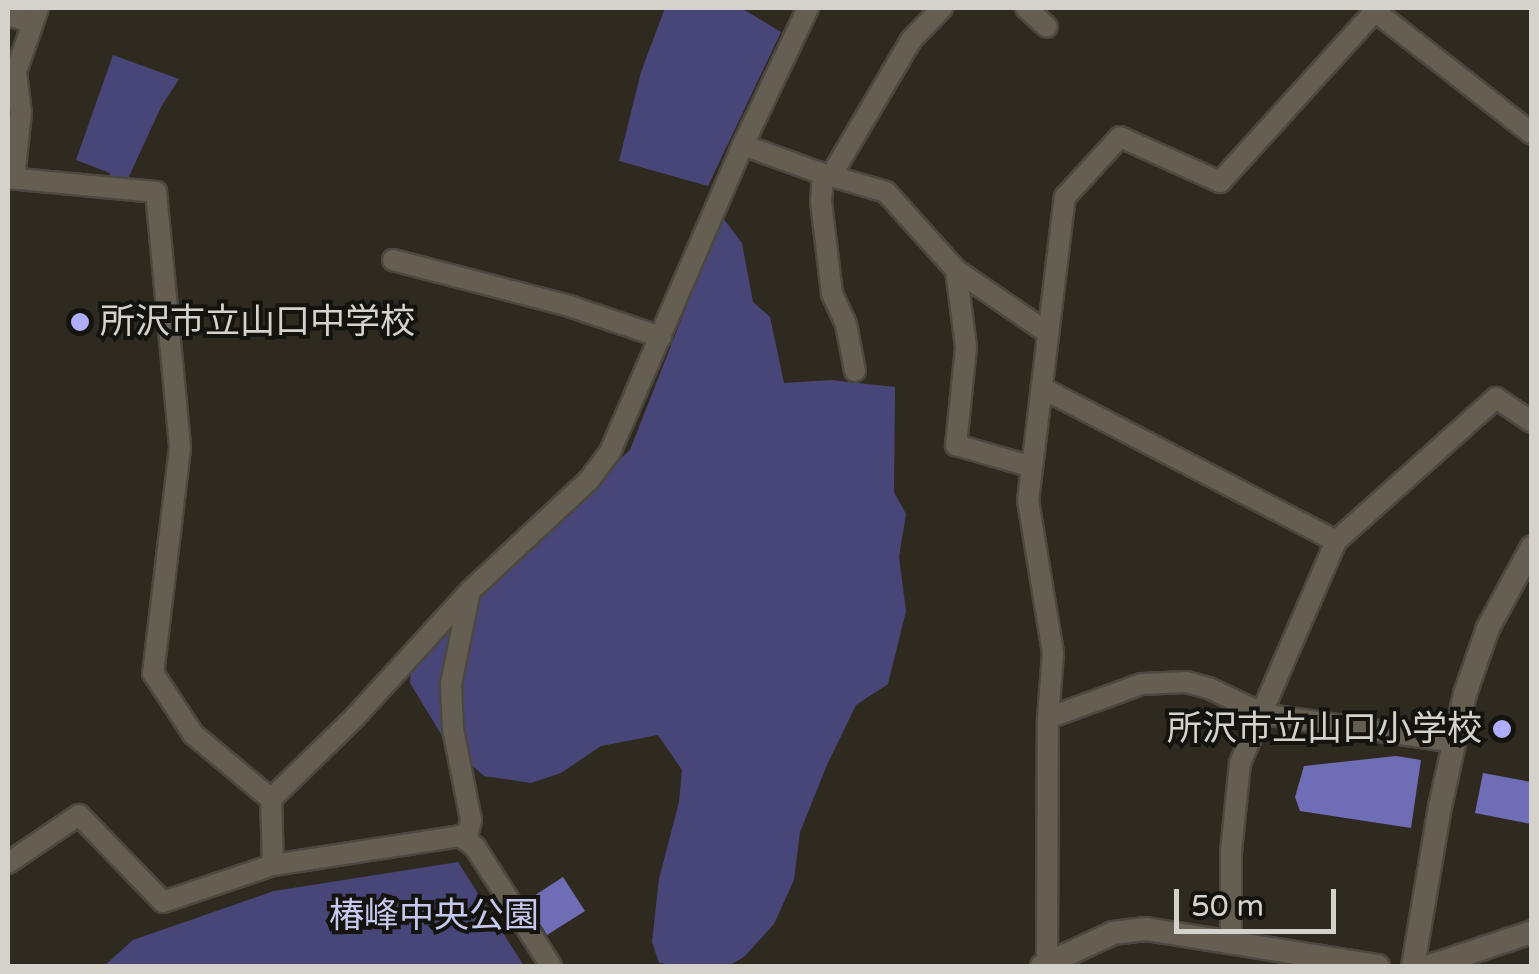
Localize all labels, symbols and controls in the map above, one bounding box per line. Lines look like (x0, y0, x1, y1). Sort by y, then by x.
place label: 所沢市立山口中学校 (100, 301, 415, 343)
marker: 所沢市立山口中学校 (69, 311, 91, 333)
place label: 所沢市立山口小学校 (1167, 708, 1482, 750)
marker: 所沢市立山口小学校 (1491, 718, 1513, 740)
scale bar (1179, 869, 1342, 931)
text: 50 m (1191, 888, 1264, 925)
park label: 椿峰中央公園 (329, 895, 539, 937)

